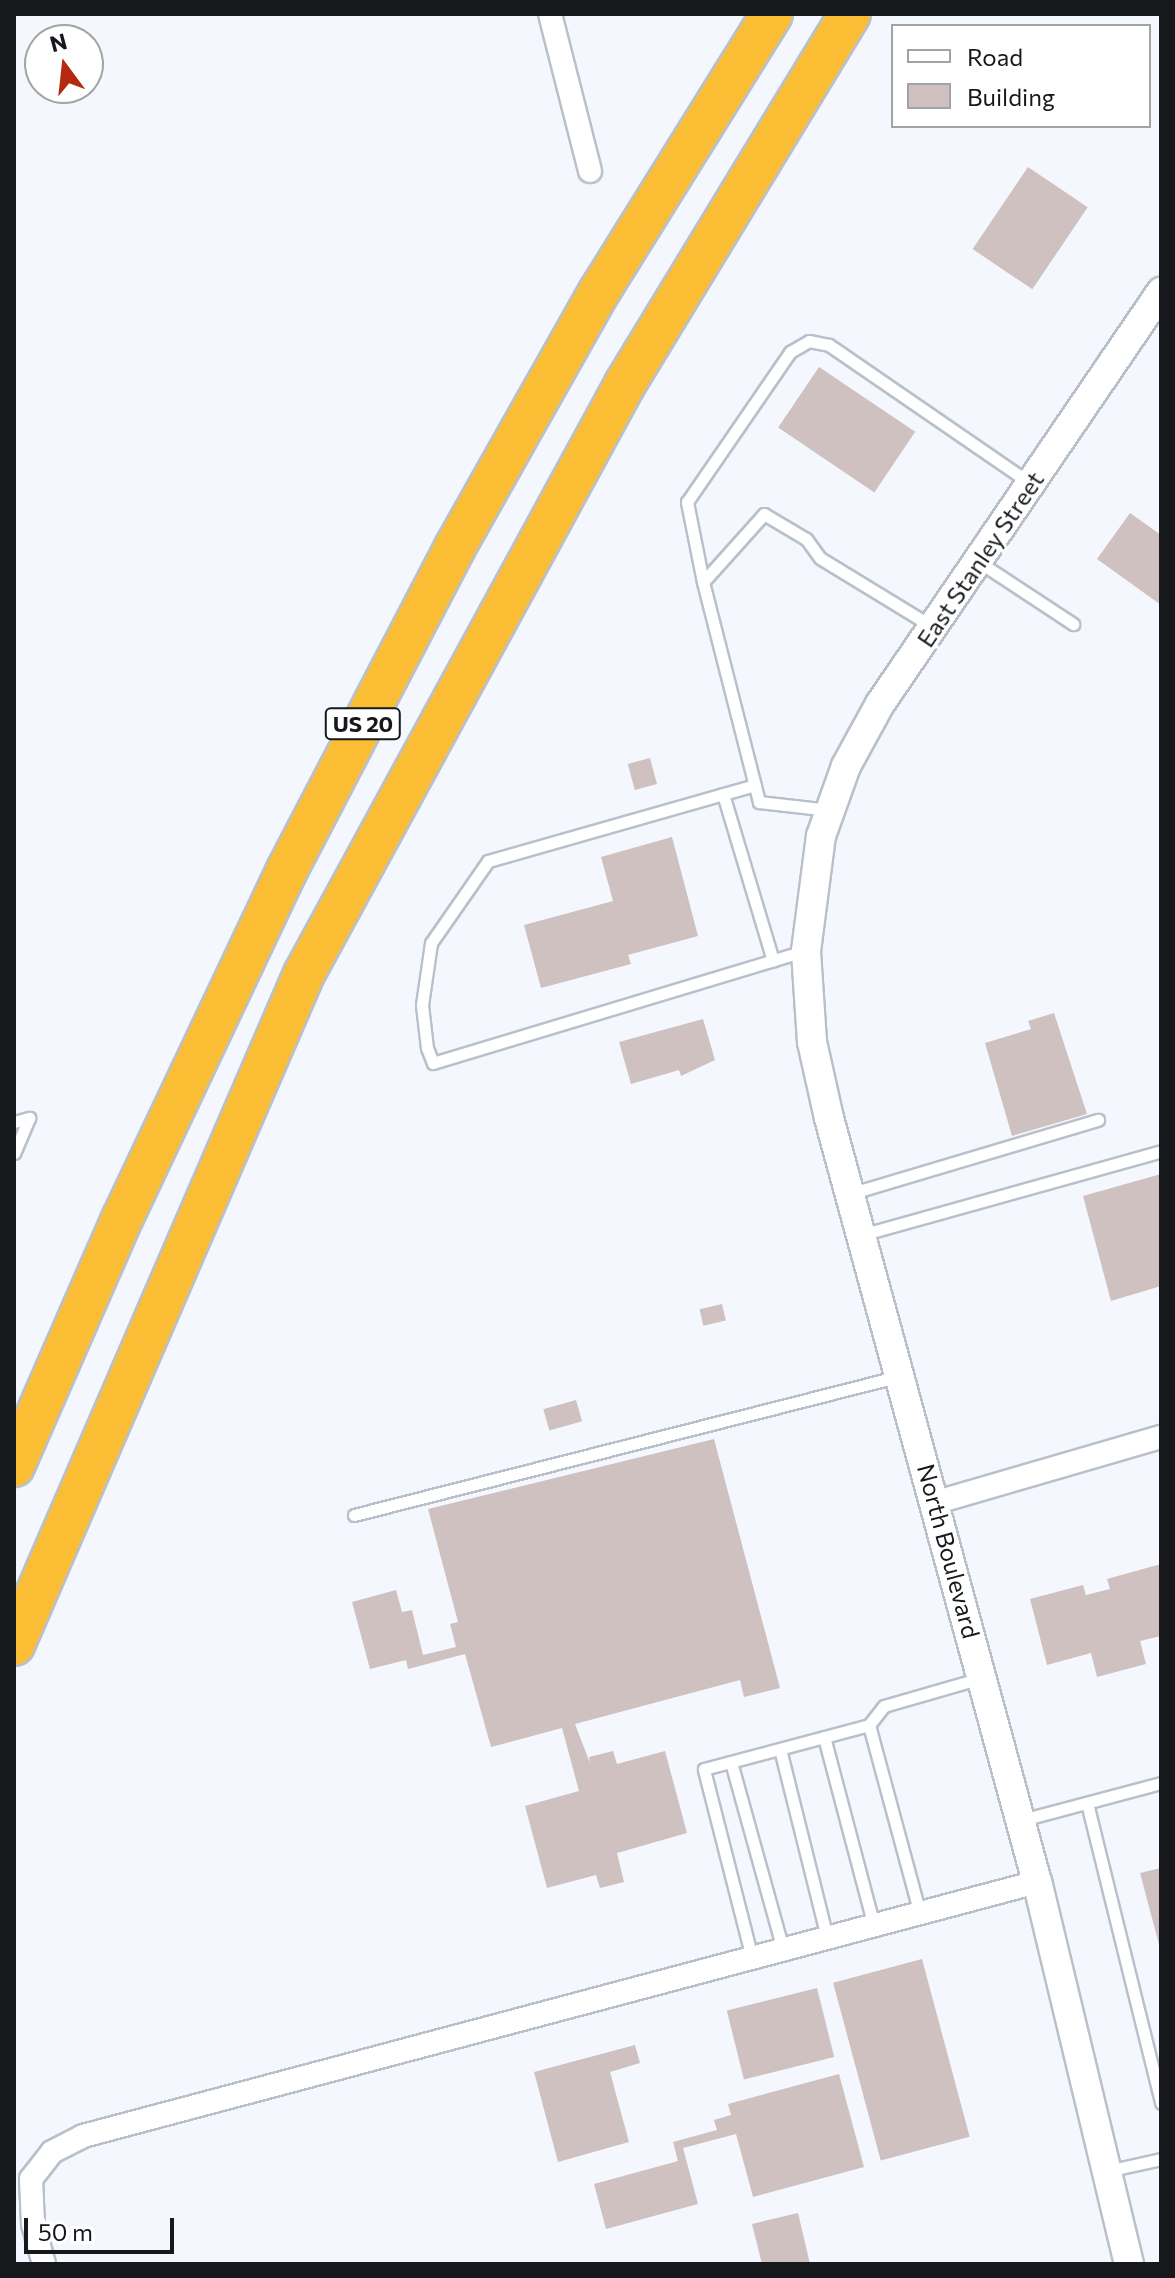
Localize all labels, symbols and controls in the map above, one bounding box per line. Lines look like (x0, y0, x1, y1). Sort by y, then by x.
north arrow (24, 24, 104, 104)
legend (891, 24, 1151, 128)
text: N (47, 27, 70, 57)
text: Road (967, 42, 1023, 71)
text: Building (967, 82, 1055, 111)
street label: East Stanley Street (911, 466, 1049, 652)
road number: US 20 (323, 706, 403, 742)
street label: North Boulevard (912, 1461, 986, 1641)
scale bar (28, 2202, 178, 2252)
text: 50 m (38, 2217, 93, 2246)

